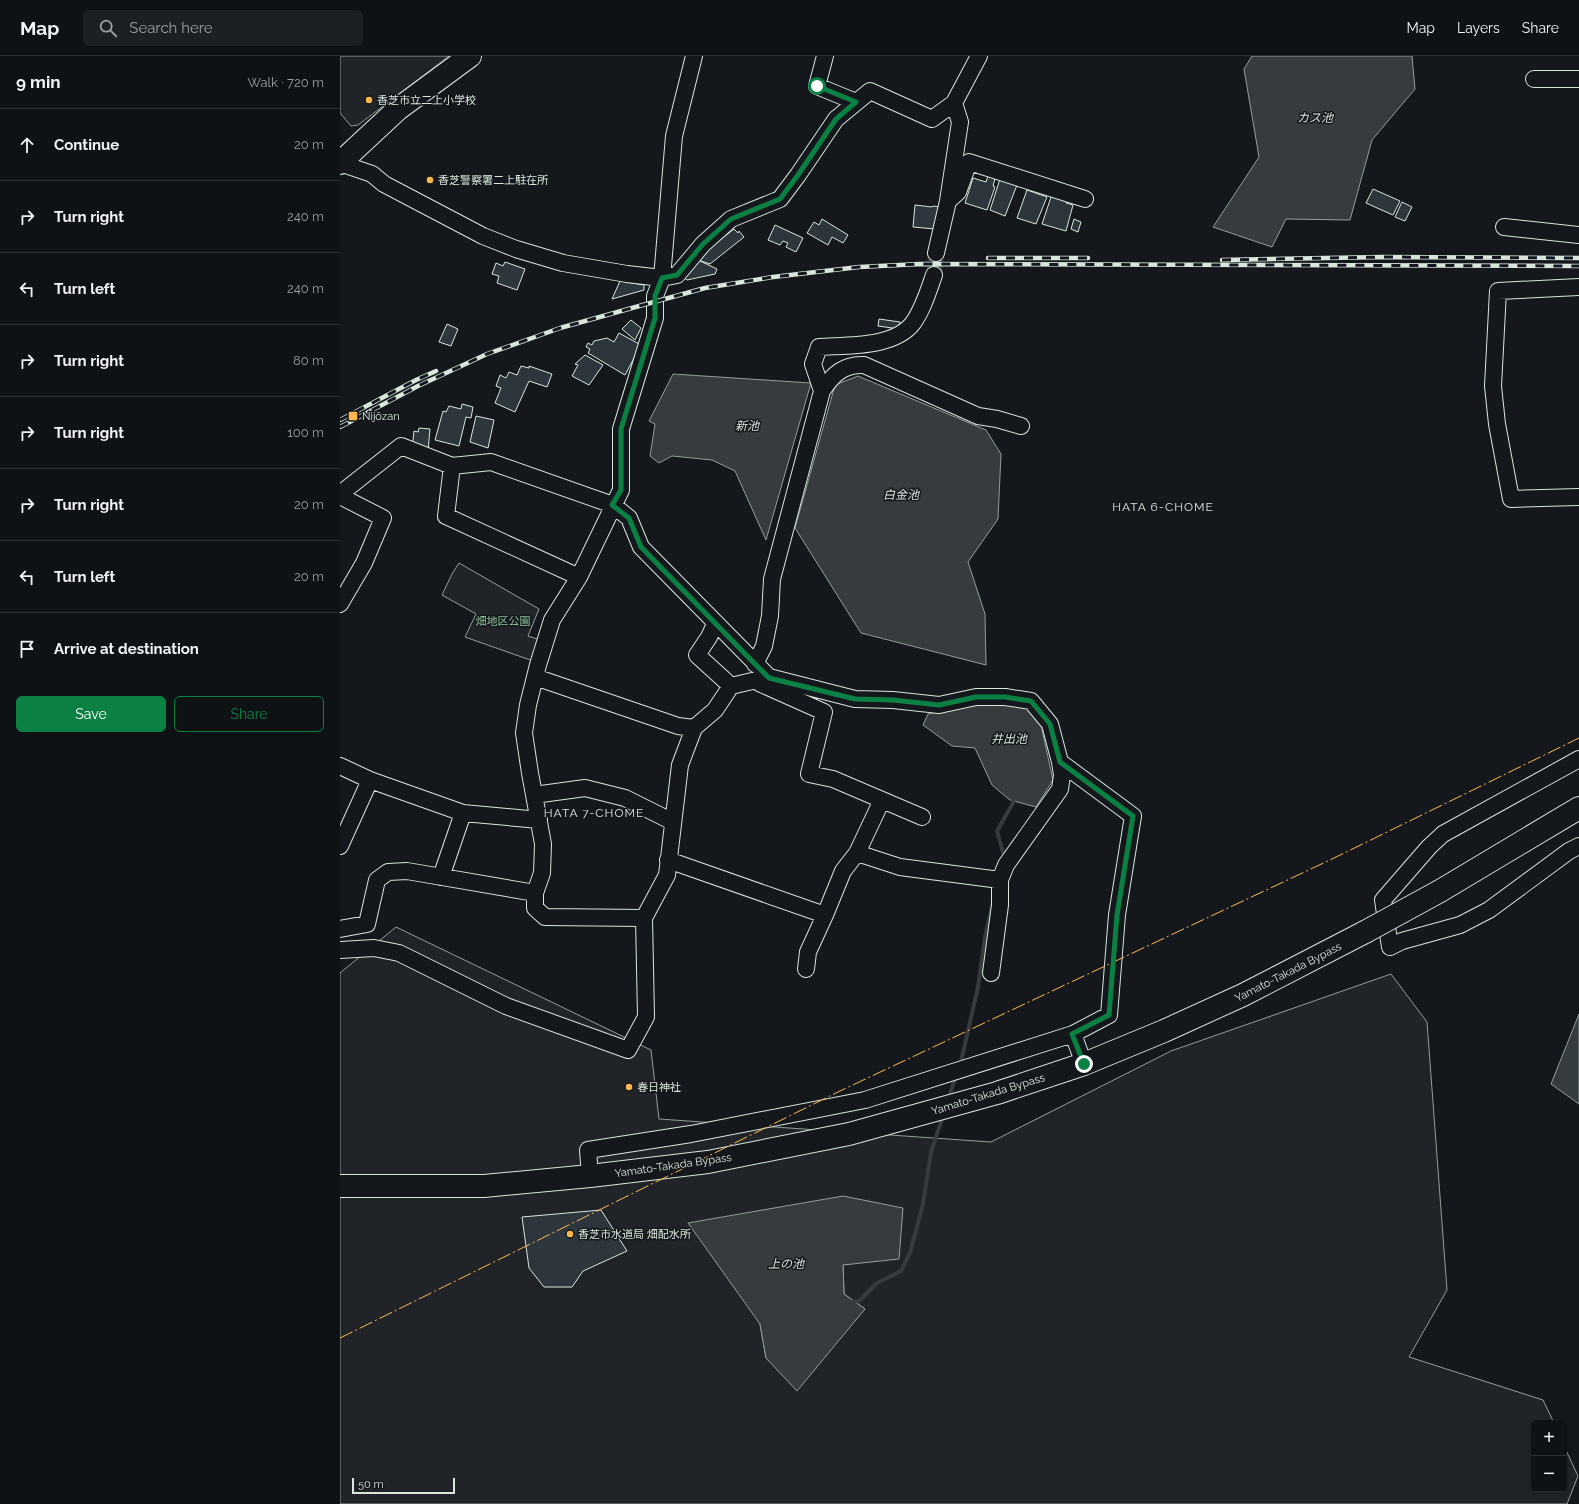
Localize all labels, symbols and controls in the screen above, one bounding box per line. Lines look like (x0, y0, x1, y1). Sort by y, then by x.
search box (83, 10, 363, 46)
text: Map (20, 17, 59, 39)
icon: search (97, 17, 119, 39)
text: Search here (129, 19, 213, 37)
text: Map (1407, 20, 1435, 36)
text: Layers (1457, 20, 1500, 36)
text: Share (1522, 20, 1559, 36)
text: 9 min (16, 72, 61, 92)
text: Walk · 720 m (248, 75, 324, 90)
route start (808, 77, 826, 95)
place label: 香芝市立二上小学校 (377, 94, 476, 107)
marker: 香芝市立二上小学校 (364, 95, 374, 105)
water label: カス池 (1297, 111, 1334, 125)
icon: ahead (16, 134, 38, 156)
text: Continue (54, 136, 119, 154)
text: 20 m (294, 137, 324, 152)
place label: 香芝警察署二上駐在所 (438, 174, 549, 187)
marker: 香芝警察署二上駐在所 (425, 175, 435, 185)
icon: right (16, 206, 38, 228)
text: Turn right (54, 208, 124, 226)
text: 240 m (287, 209, 324, 224)
icon: left (16, 278, 38, 300)
text: Turn left (54, 280, 115, 298)
text: 240 m (287, 281, 324, 296)
icon: right (16, 350, 38, 372)
text: Turn right (54, 352, 124, 370)
text: 80 m (293, 353, 324, 368)
marker: Nijōzan (347, 410, 359, 422)
place label: Nijōzan (362, 410, 400, 423)
water label: 新池 (735, 419, 760, 433)
icon: right (16, 422, 38, 444)
text: Turn right (54, 424, 124, 442)
text: 100 m (287, 425, 324, 440)
water label: 白金池 (883, 488, 920, 502)
icon: right (16, 494, 38, 516)
text: Turn right (54, 496, 124, 514)
text: 20 m (294, 497, 324, 512)
district label: HATA 6-CHOME (1112, 500, 1214, 514)
icon: left (16, 566, 38, 588)
text: Turn left (54, 568, 115, 586)
text: 20 m (294, 569, 324, 584)
park label: 畑地区公園 (476, 615, 531, 628)
icon: arrive (16, 638, 38, 660)
text: Arrive at destination (54, 640, 199, 658)
button: Save (16, 696, 166, 732)
button: Share (174, 696, 324, 732)
water label: 井出池 (991, 732, 1028, 746)
district label: HATA 7-CHOME (544, 806, 644, 820)
street label: Yamato-Takada Bypass (1233, 940, 1344, 1005)
route end (1075, 1055, 1093, 1073)
street label: Yamato-Takada Bypass (930, 1071, 1046, 1118)
place label: 春日神社 (637, 1081, 681, 1094)
marker: 春日神社 (624, 1082, 634, 1092)
street label: Yamato-Takada Bypass (614, 1151, 732, 1180)
place label: 香芝市水道局 畑配水所 (578, 1228, 692, 1241)
marker: 香芝市水道局 畑配水所 (565, 1229, 575, 1239)
water label: 上の池 (768, 1257, 805, 1271)
map controls (1531, 1420, 1567, 1492)
button: + (1531, 1420, 1567, 1456)
button: − (1531, 1456, 1567, 1492)
scale bar (352, 1476, 455, 1495)
text: 50 m (358, 1478, 384, 1491)

